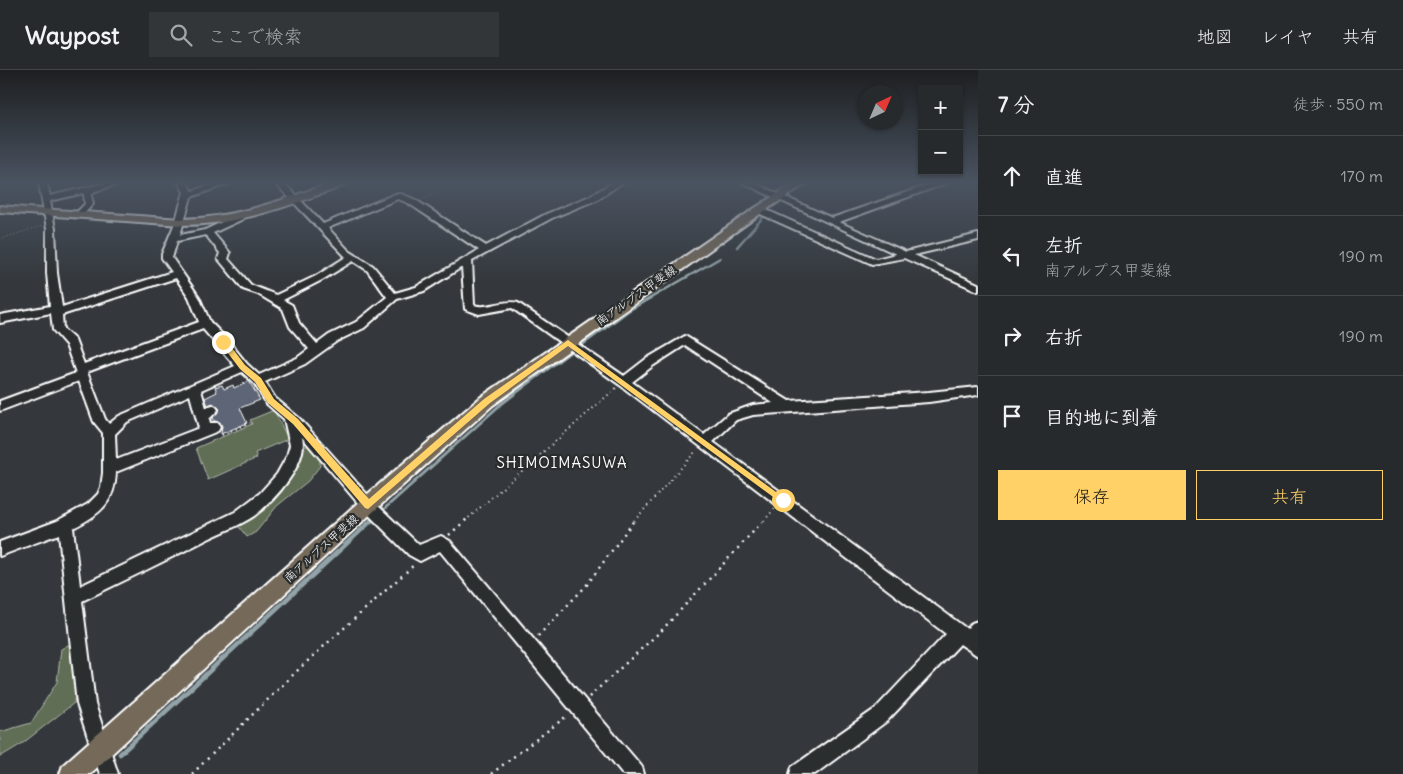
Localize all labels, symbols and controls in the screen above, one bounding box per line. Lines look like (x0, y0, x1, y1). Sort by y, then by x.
search box (149, 12, 499, 57)
text: Waypost (25, 20, 119, 50)
icon: search (167, 21, 195, 49)
text: ここで検索 (207, 24, 302, 48)
text: 地図 (1197, 25, 1233, 48)
text: レイヤ (1261, 25, 1314, 48)
text: 共有 (1342, 25, 1378, 48)
north arrow (858, 85, 903, 130)
map controls (918, 85, 963, 175)
button: + (918, 85, 963, 130)
text: 7 分 (998, 91, 1034, 118)
text: 徒歩 · 550 m (1293, 94, 1383, 114)
button: − (918, 130, 963, 175)
icon: ahead (998, 162, 1026, 190)
text: 直進 (1045, 165, 1083, 189)
text: 170 m (1340, 166, 1383, 186)
text: 左折 (1045, 233, 1083, 257)
icon: left (998, 242, 1026, 270)
text: 190 m (1339, 246, 1383, 266)
text: 南アルプス甲斐線 (1045, 260, 1171, 280)
street label: 南アルプス甲斐線 (593, 262, 679, 328)
icon: right (998, 322, 1026, 350)
text: 右折 (1045, 325, 1083, 349)
text: 190 m (1339, 326, 1383, 346)
route end (212, 331, 235, 354)
icon: arrive (998, 402, 1026, 430)
text: 目的地に到着 (1045, 405, 1159, 429)
district label: SHIMOIMASUWA (496, 453, 628, 472)
button: 保存 (998, 470, 1186, 520)
button: 共有 (1196, 470, 1383, 520)
route start (772, 489, 795, 512)
street label: 南アルプス甲斐線 (281, 511, 361, 585)

